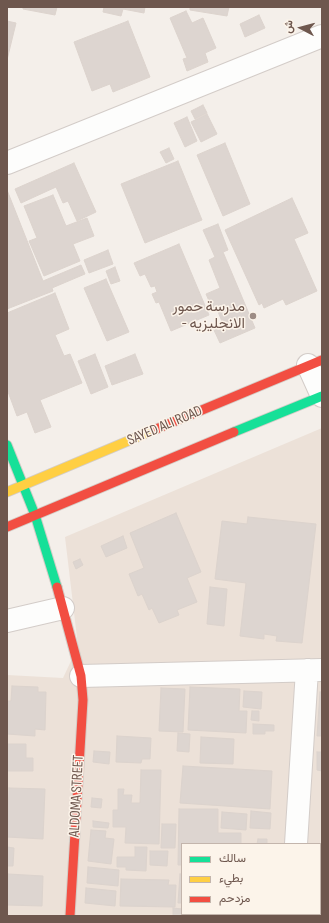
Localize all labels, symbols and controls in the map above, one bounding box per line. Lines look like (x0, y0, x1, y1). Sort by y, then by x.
north arrow (281, 8, 321, 48)
text: ش (281, 19, 296, 34)
place label: مدرسة حمور - الانجليزيه (173, 298, 245, 333)
marker: مدرسة حمور - الانجليزيه (248, 311, 258, 321)
street label: SAYED ALI ROAD (125, 402, 205, 450)
street label: ALDOMA STREET (66, 754, 88, 838)
legend (181, 843, 321, 915)
text: سالك (219, 851, 246, 866)
text: بطيء (219, 871, 243, 886)
text: مزدحم (219, 891, 250, 906)

